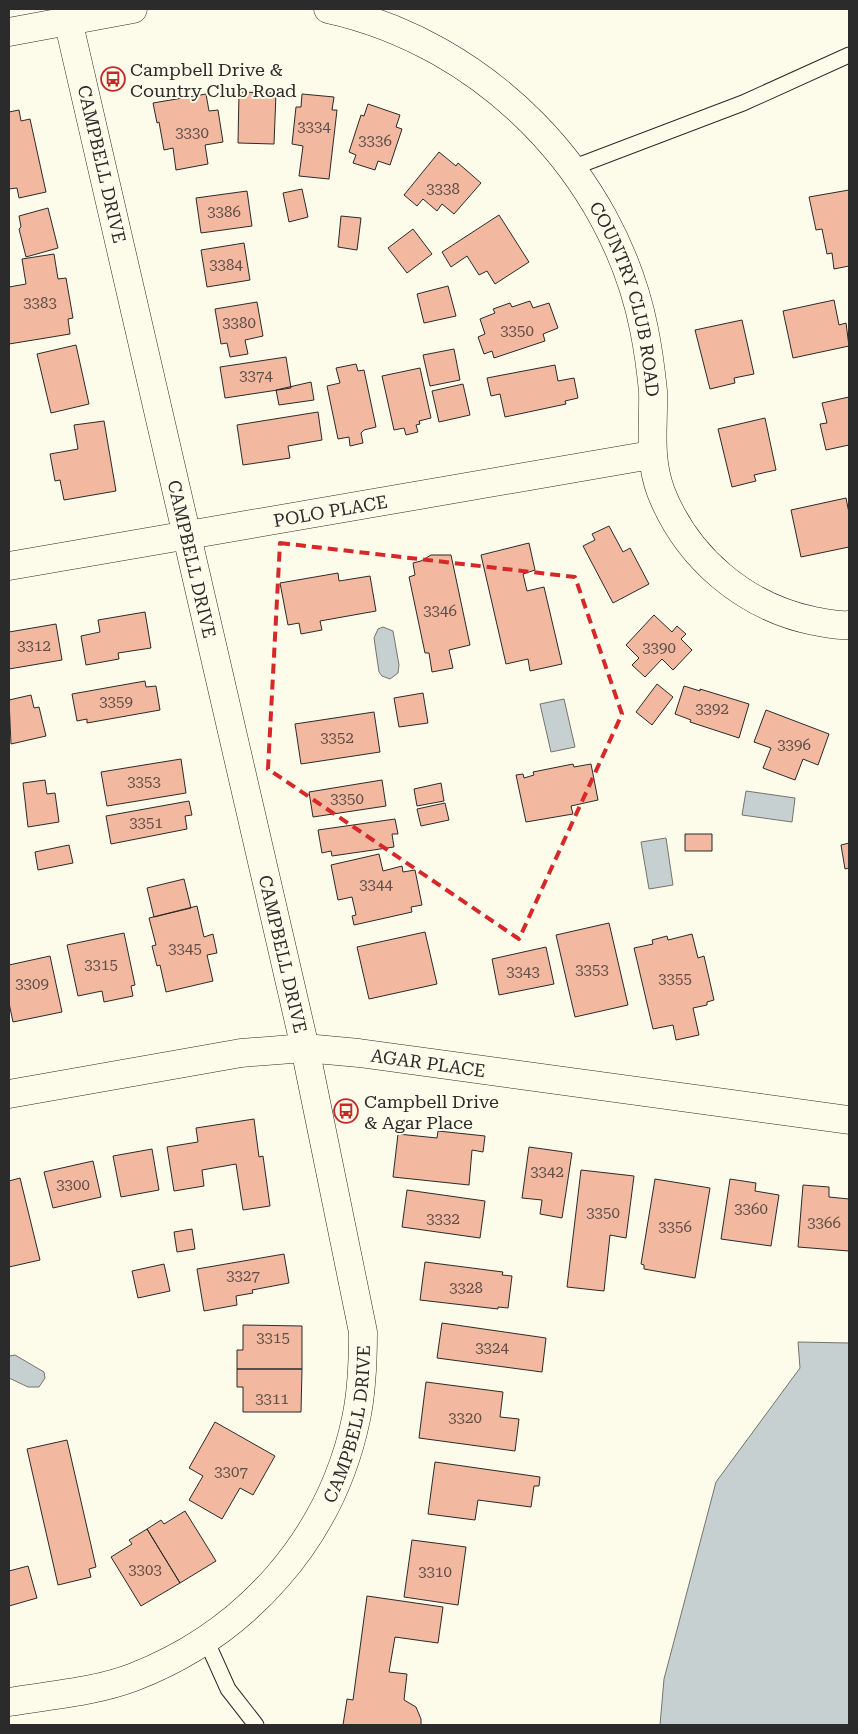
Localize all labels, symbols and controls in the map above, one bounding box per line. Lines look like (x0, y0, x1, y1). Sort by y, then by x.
place label: Campbell Drive & Country Club Road (130, 59, 297, 101)
bus stop icon: Campbell Drive & Country Club Road (100, 66, 126, 92)
street label: CAMPBELL DRIVE (74, 83, 130, 245)
house number: 3334 (297, 118, 331, 136)
house number: 3330 (175, 124, 209, 142)
house number: 3336 (358, 132, 392, 150)
house number: 3338 (426, 180, 460, 198)
street label: COUNTRY CLUB ROAD (586, 197, 664, 398)
house number: 3386 (207, 203, 241, 221)
house number: 3384 (209, 256, 243, 274)
house number: 3383 (23, 294, 57, 312)
house number: 3380 (222, 314, 256, 332)
house number: 3350 (500, 322, 534, 340)
house number: 3374 (239, 367, 273, 385)
street label: CAMPBELL DRIVE (164, 478, 220, 640)
street label: POLO PLACE (271, 490, 389, 531)
house number: 3346 (423, 602, 457, 620)
house number: 3312 (17, 637, 51, 655)
house number: 3390 (642, 639, 676, 657)
house number: 3359 (99, 693, 133, 711)
house number: 3392 (695, 700, 729, 718)
house number: 3352 (320, 729, 354, 747)
house number: 3396 (777, 736, 811, 754)
house number: 3353 (127, 773, 161, 791)
house number: 3350 (330, 790, 364, 808)
house number: 3351 (129, 814, 163, 832)
street label: CAMPBELL DRIVE (255, 873, 311, 1035)
house number: 3344 (359, 876, 393, 894)
house number: 3345 (168, 940, 202, 958)
house number: 3315 (84, 956, 118, 974)
house number: 3353 (575, 961, 609, 979)
house number: 3343 (506, 963, 540, 981)
house number: 3355 (658, 970, 692, 988)
house number: 3309 (15, 975, 49, 993)
street label: AGAR PLACE (370, 1044, 487, 1081)
place label: Campbell Drive & Agar Place (364, 1091, 499, 1133)
bus stop icon: Campbell Drive & Agar Place (333, 1098, 359, 1124)
house number: 3342 (530, 1163, 564, 1181)
house number: 3300 (56, 1176, 90, 1194)
house number: 3360 (734, 1200, 768, 1218)
house number: 3350 (586, 1204, 620, 1222)
house number: 3332 (426, 1210, 460, 1228)
house number: 3366 (807, 1214, 841, 1232)
house number: 3356 (658, 1218, 692, 1236)
house number: 3327 (226, 1267, 260, 1285)
house number: 3328 (449, 1279, 483, 1297)
house number: 3315 (256, 1329, 290, 1347)
house number: 3324 (475, 1339, 509, 1357)
street label: CAMPBELL DRIVE (318, 1345, 373, 1506)
house number: 3311 (255, 1390, 289, 1408)
house number: 3320 (448, 1409, 482, 1427)
house number: 3307 (214, 1463, 248, 1481)
house number: 3303 (128, 1561, 162, 1579)
house number: 3310 (418, 1563, 452, 1581)

